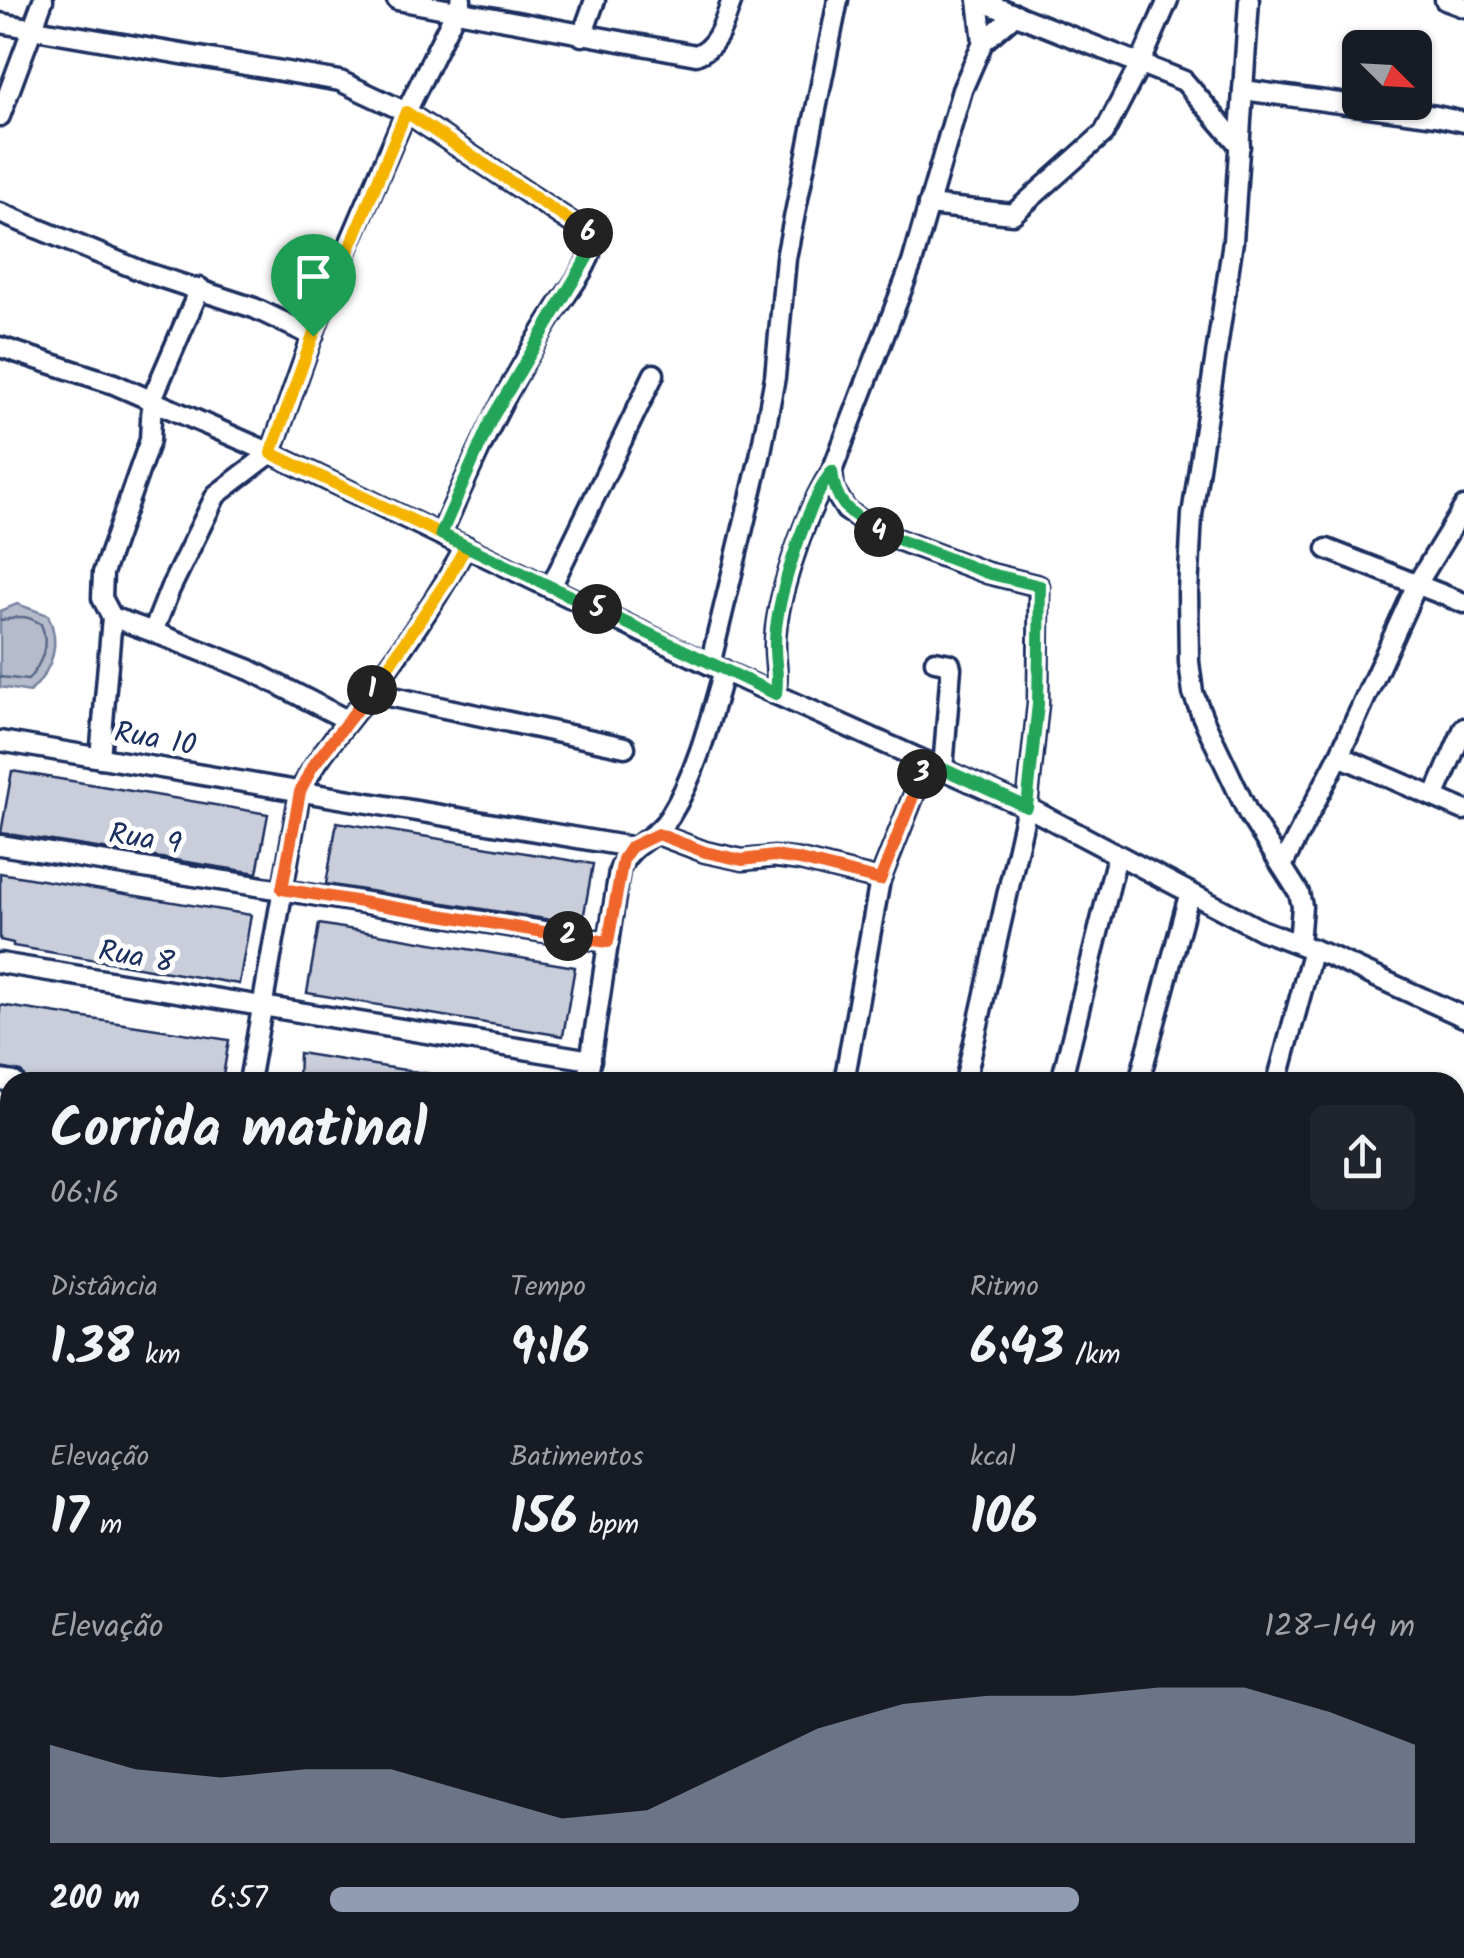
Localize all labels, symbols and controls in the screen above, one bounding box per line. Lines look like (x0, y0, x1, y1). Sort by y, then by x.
north arrow (1342, 30, 1432, 120)
map controls (1342, 30, 1432, 120)
pin: 6 (563, 208, 613, 258)
text: 6 (580, 210, 596, 255)
pin (271, 234, 356, 337)
icon: arrive (286, 249, 341, 304)
pin: 4 (854, 507, 904, 557)
text: 4 (871, 509, 887, 554)
pin: 5 (572, 584, 622, 634)
text: 5 (590, 586, 604, 631)
pin: 1 (347, 665, 397, 715)
text: 1 (368, 667, 376, 712)
street label: Rua 10 (110, 709, 200, 771)
pin: 3 (897, 749, 947, 799)
text: 3 (914, 751, 930, 796)
street label: Rua 9 (105, 811, 185, 869)
pin: 2 (543, 911, 593, 961)
text: 2 (560, 913, 576, 958)
street label: Rua 8 (94, 928, 179, 988)
text: Corrida matinal (50, 1088, 427, 1175)
button: share (1310, 1105, 1415, 1210)
text: 06:16 (50, 1169, 120, 1220)
text: Distância (50, 1265, 158, 1310)
text: Tempo (510, 1265, 586, 1310)
text: Ritmo (970, 1265, 1039, 1310)
text: 1.38 (50, 1310, 134, 1390)
text: 9:16 (510, 1310, 590, 1390)
text: 6:43 (970, 1310, 1064, 1390)
text: km (134, 1333, 180, 1378)
text: /km (1064, 1333, 1121, 1378)
text: Elevação (50, 1435, 149, 1480)
text: Batimentos (510, 1435, 644, 1480)
text: kcal (970, 1435, 1016, 1480)
text: 17 (50, 1480, 89, 1560)
text: 156 (510, 1480, 578, 1560)
text: 106 (970, 1480, 1038, 1560)
text: m (89, 1503, 122, 1548)
text: bpm (578, 1503, 639, 1548)
text: Elevação (50, 1602, 163, 1653)
text: 128–144 m (1264, 1602, 1415, 1653)
text: 200 m (50, 1874, 140, 1925)
text: 6:57 (210, 1874, 268, 1925)

